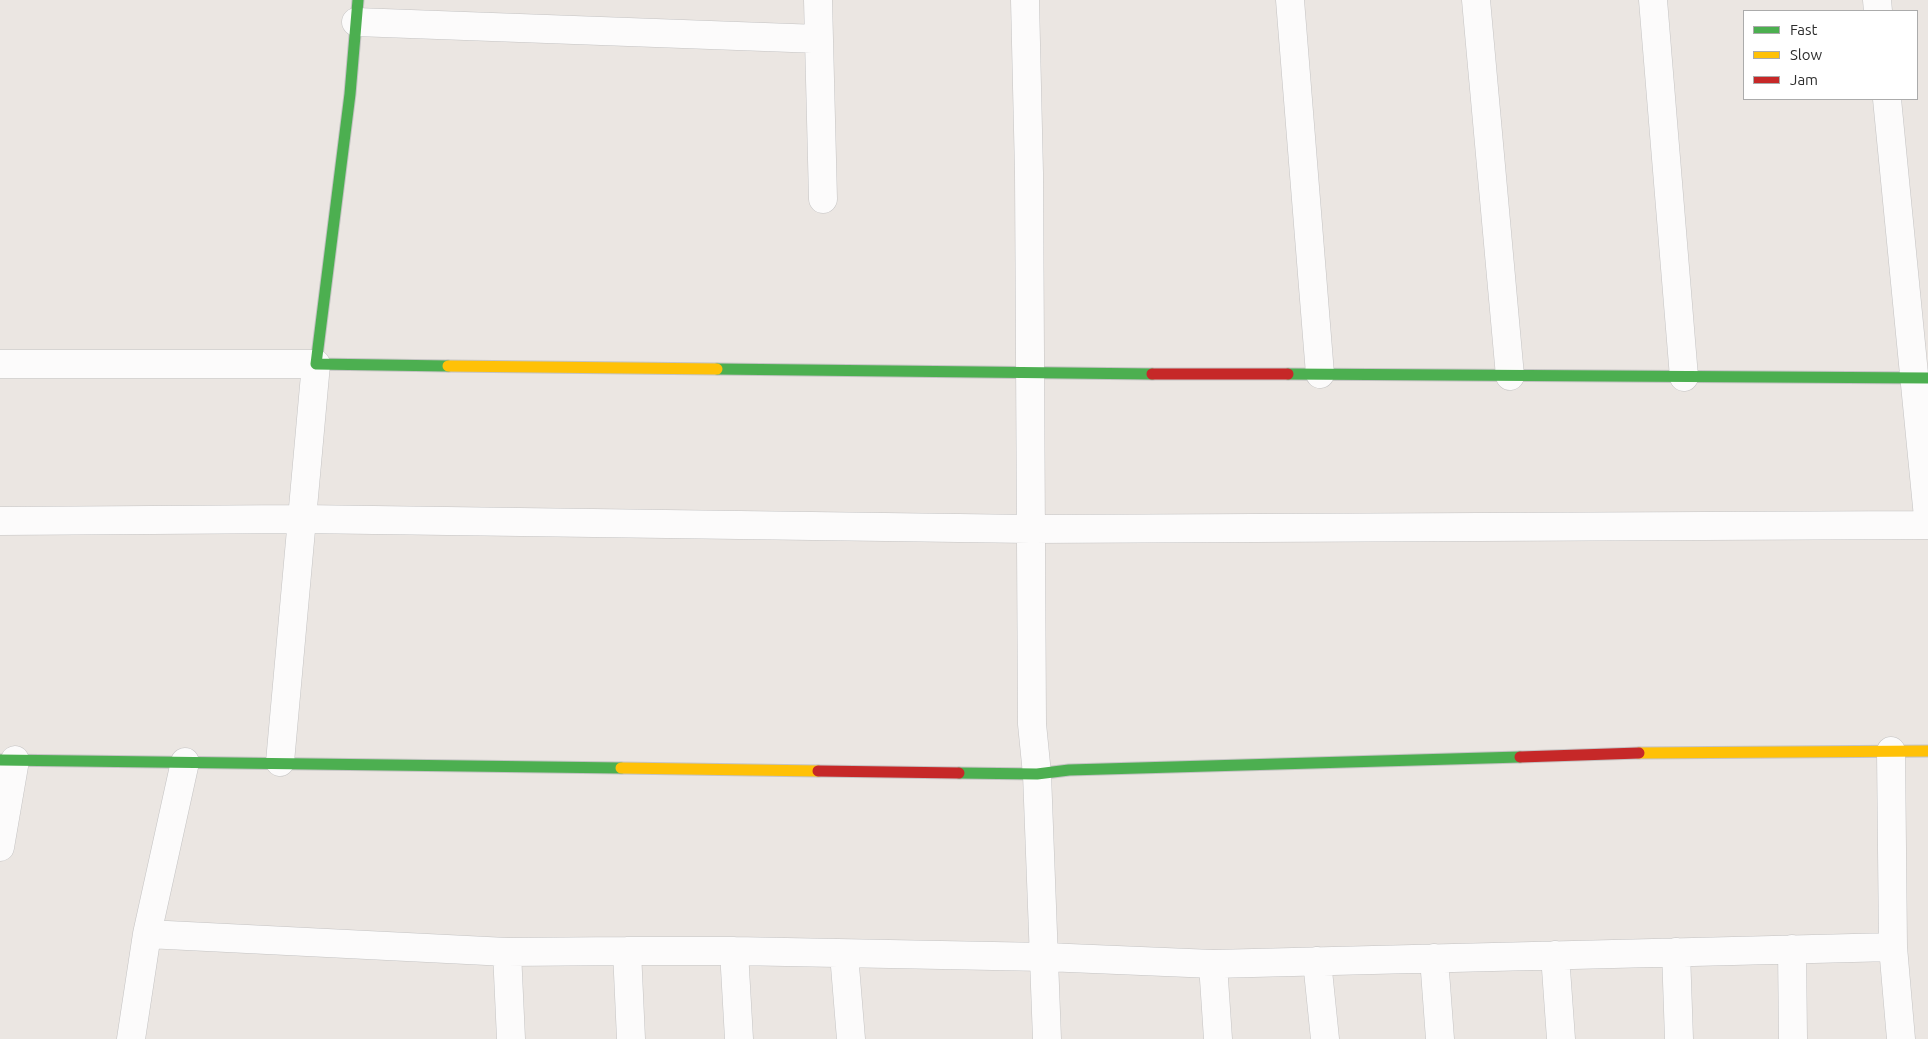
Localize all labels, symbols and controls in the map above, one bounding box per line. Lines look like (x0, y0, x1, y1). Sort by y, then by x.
legend (1743, 10, 1918, 100)
text: Fast (1790, 21, 1817, 38)
text: Slow (1790, 46, 1822, 63)
text: Jam (1790, 71, 1818, 88)

